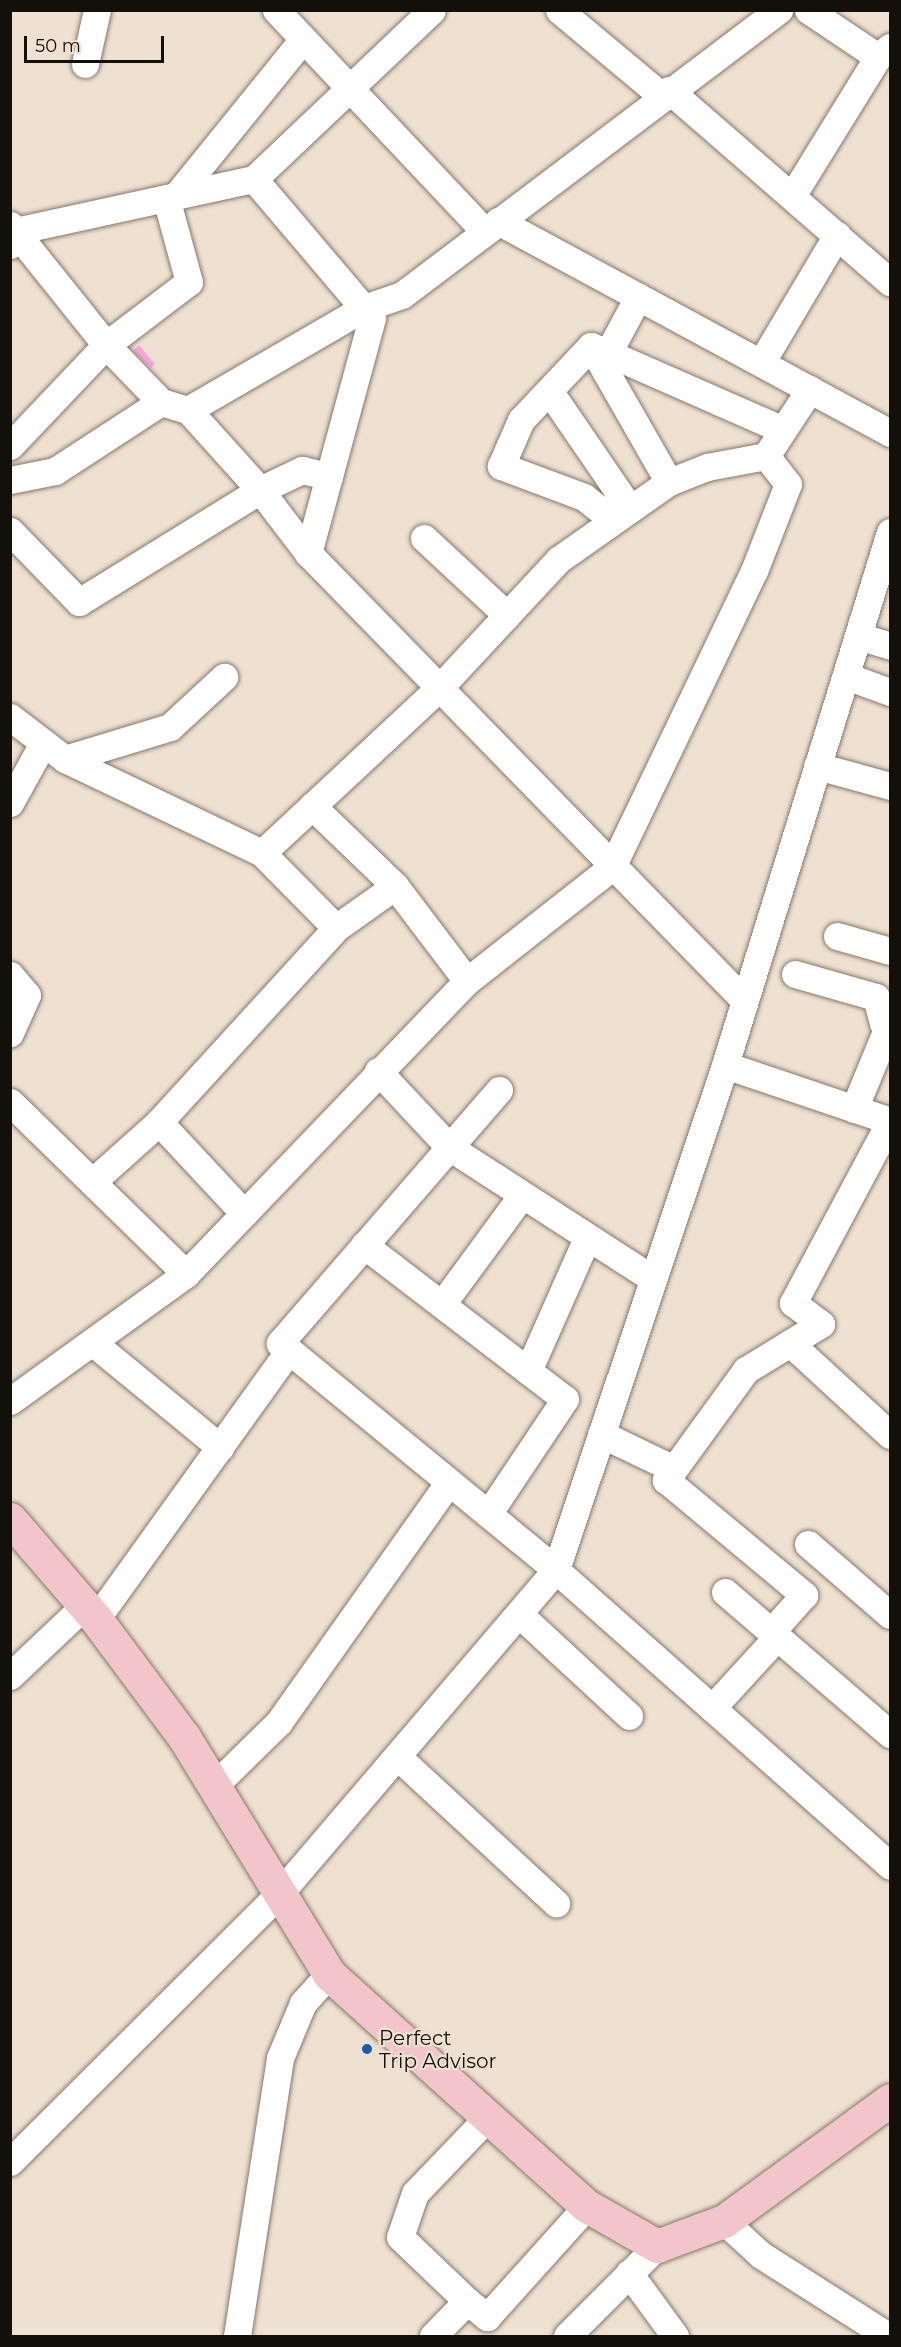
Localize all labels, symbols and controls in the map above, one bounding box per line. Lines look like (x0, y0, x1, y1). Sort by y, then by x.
scale bar (27, 24, 166, 62)
text: 50 m (35, 35, 81, 57)
place label: Perfect Trip Advisor (379, 2026, 497, 2073)
marker: Perfect Trip Advisor (360, 2042, 374, 2056)

